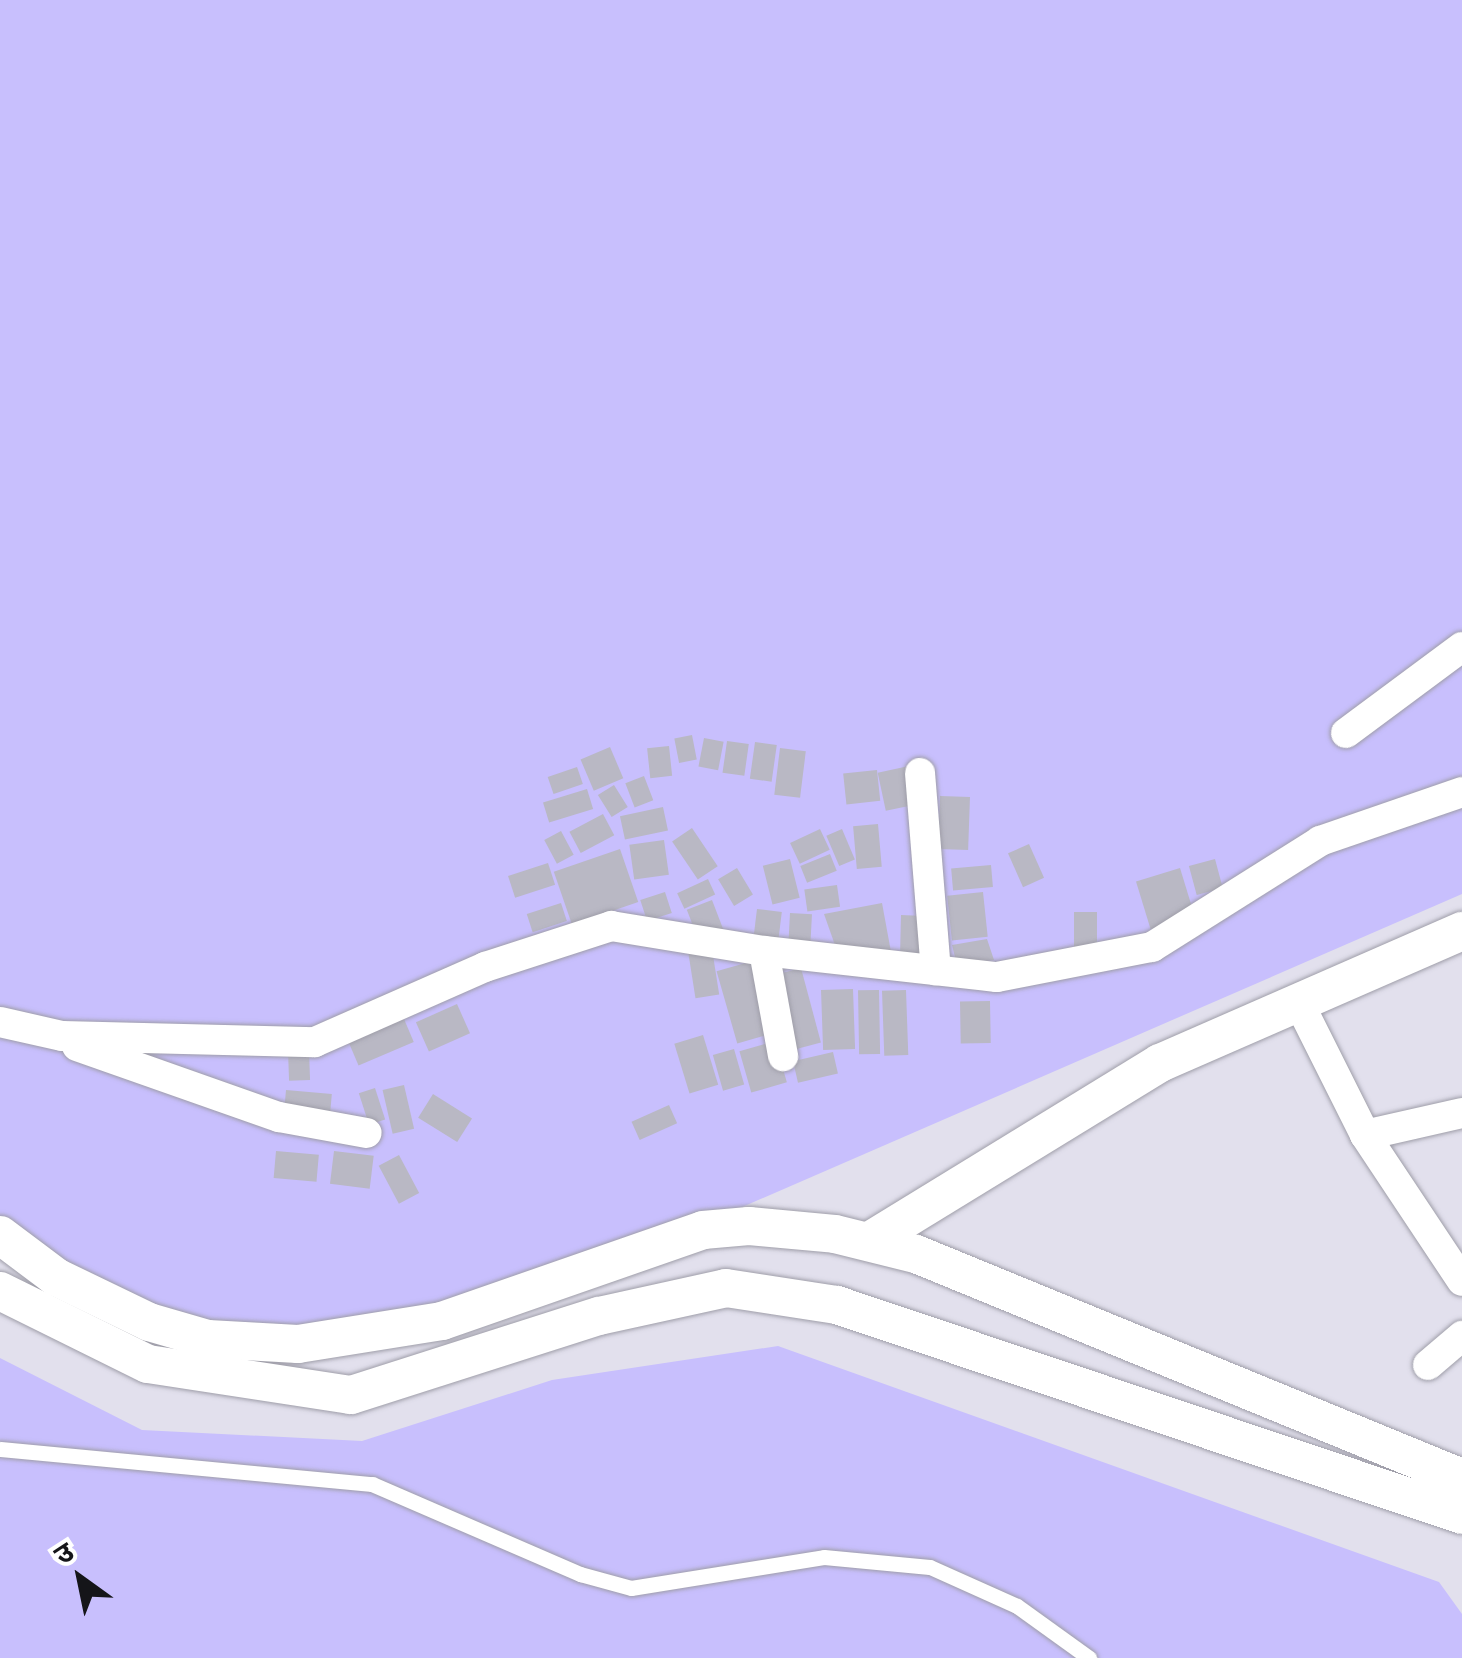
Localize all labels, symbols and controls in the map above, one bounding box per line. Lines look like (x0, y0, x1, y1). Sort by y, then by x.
north arrow (30, 1528, 130, 1628)
text: उ (46, 1532, 80, 1572)

